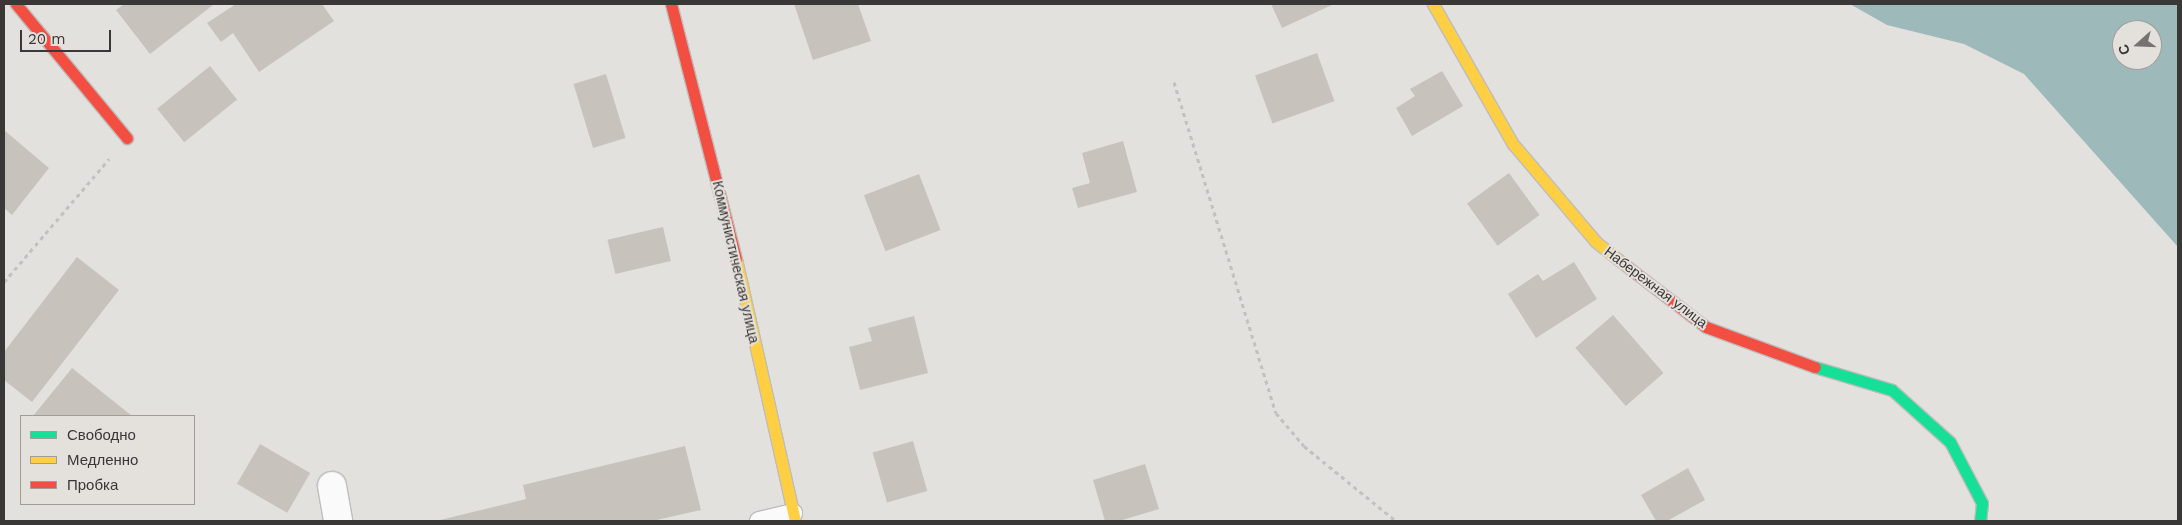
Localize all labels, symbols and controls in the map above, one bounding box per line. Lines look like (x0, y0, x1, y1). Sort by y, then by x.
scale bar (22, 20, 114, 52)
north arrow (2112, 20, 2162, 70)
text: 20 m (28, 30, 66, 48)
text: С (2115, 42, 2133, 57)
street label: Коммунистическая улица (709, 179, 763, 345)
street label: Набережная улица (1601, 243, 1711, 331)
legend (20, 415, 195, 505)
text: Свободно (67, 426, 136, 444)
text: Медленно (67, 451, 138, 469)
text: Пробка (67, 476, 118, 494)

